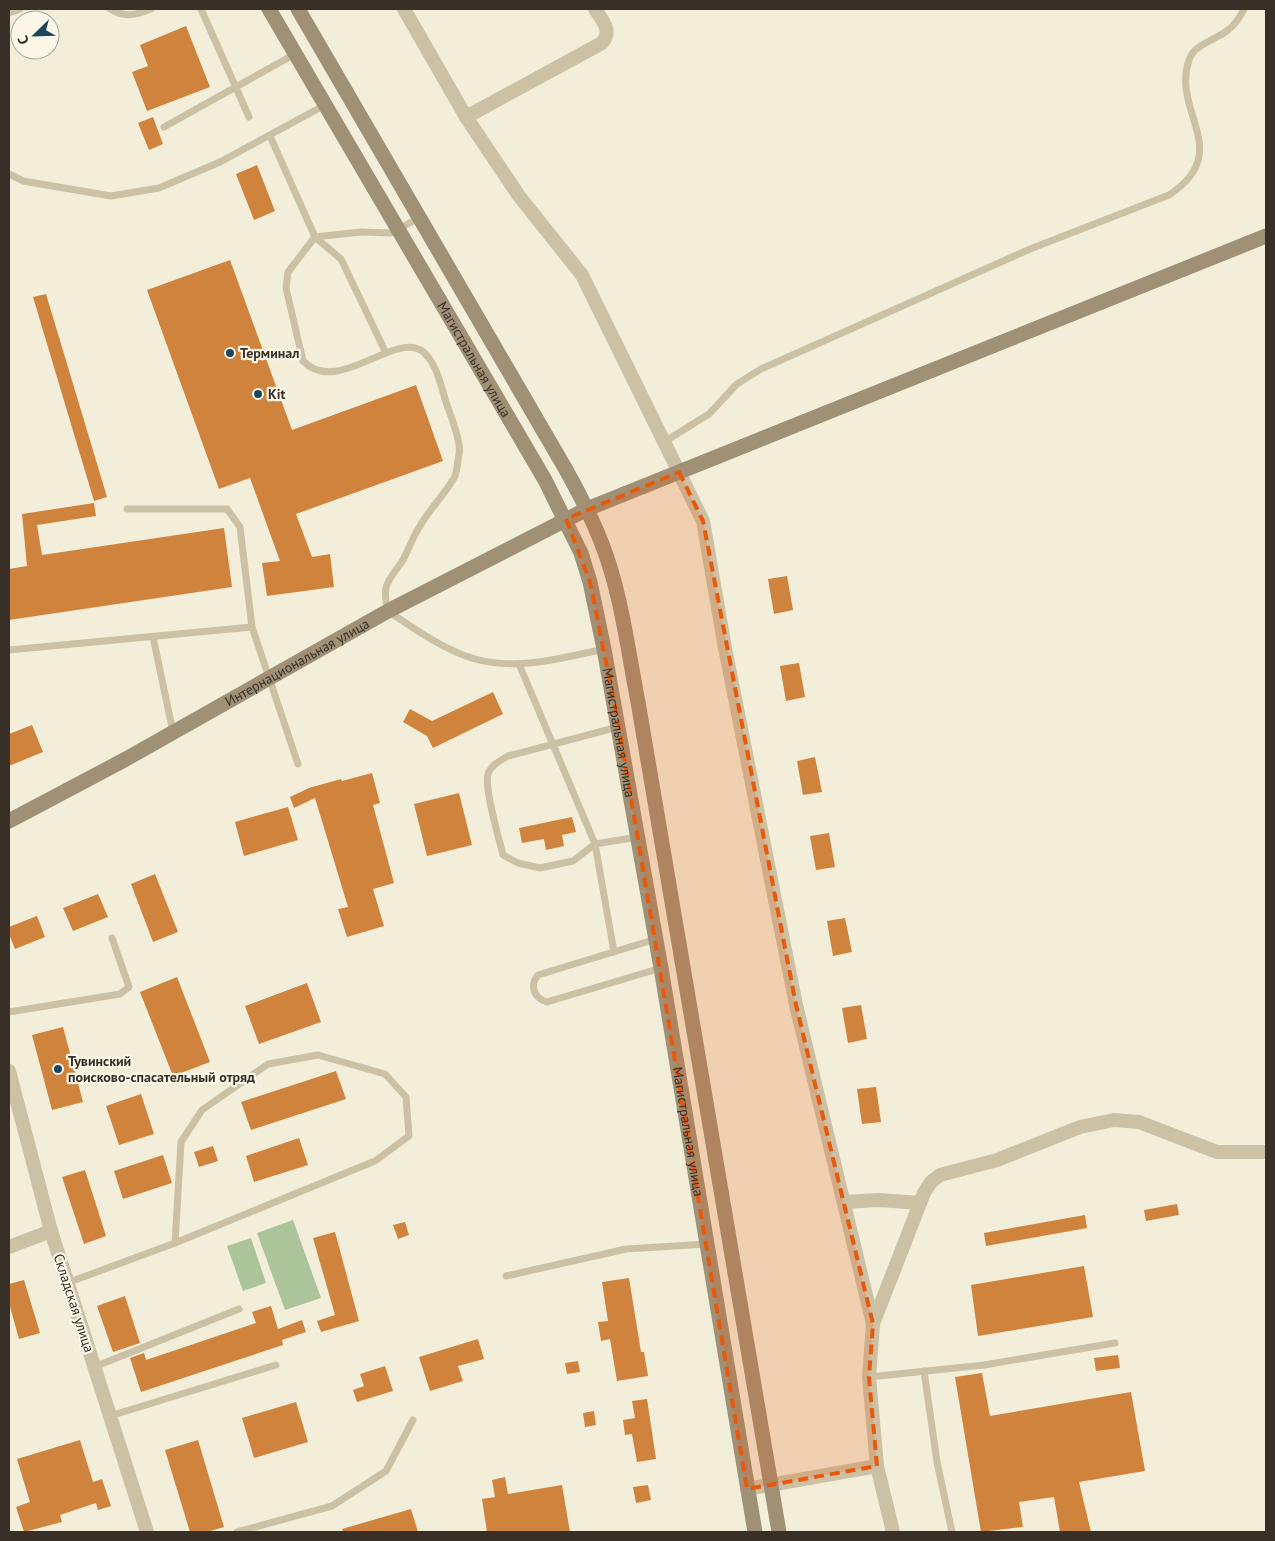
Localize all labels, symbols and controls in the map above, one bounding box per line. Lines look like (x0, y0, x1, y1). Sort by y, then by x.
north arrow (10, 10, 60, 60)
text: С (13, 33, 33, 47)
street label: Магистральная улица (433, 298, 515, 420)
place label: Терминал (240, 344, 299, 362)
marker: Терминал (224, 347, 236, 359)
place label: Kit (268, 385, 285, 403)
marker: Kit (252, 388, 264, 400)
street label: Интернациональная улица (222, 614, 373, 710)
street label: Магистральная улица (599, 666, 639, 799)
place label: Тувинский поисково-спасательный отряд (68, 1052, 255, 1086)
marker: Тувинский поисково-спасательный отряд (52, 1063, 64, 1075)
street label: Магистральная улица (669, 1065, 708, 1198)
street label: Складская улица (50, 1251, 98, 1355)

